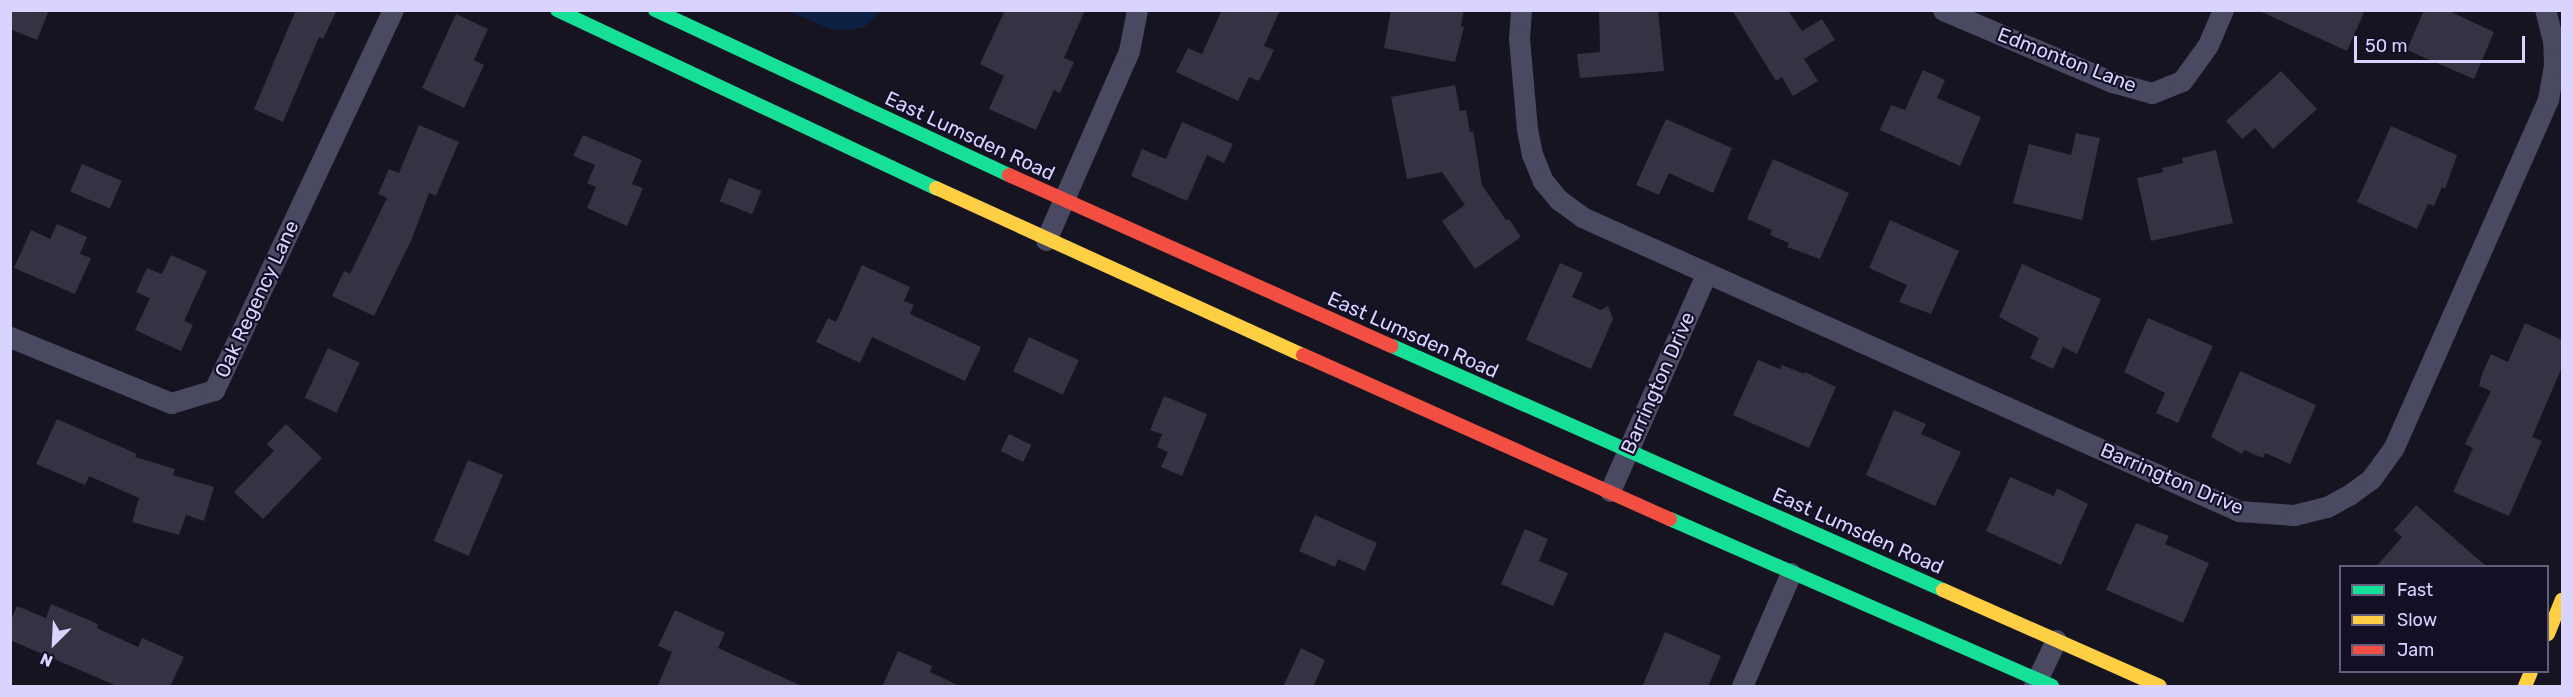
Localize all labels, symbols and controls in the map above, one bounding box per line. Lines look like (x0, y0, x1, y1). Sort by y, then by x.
street label: Edmonton Lane (1994, 22, 2140, 98)
scale bar (2357, 24, 2528, 62)
text: 50 m (2365, 35, 2408, 57)
street label: East Lumsden Road (881, 86, 1059, 186)
street label: Oak Regency Lane (210, 216, 304, 382)
street label: East Lumsden Road (1324, 287, 1502, 383)
street label: Barrington Drive (1616, 308, 1700, 458)
street label: Barrington Drive (2097, 438, 2247, 520)
street label: East Lumsden Road (1769, 483, 1947, 579)
legend (2339, 565, 2549, 673)
text: Fast (2397, 579, 2433, 601)
text: Slow (2397, 609, 2437, 631)
north arrow (24, 613, 84, 673)
text: Jam (2397, 639, 2434, 661)
text: N (37, 649, 56, 671)

